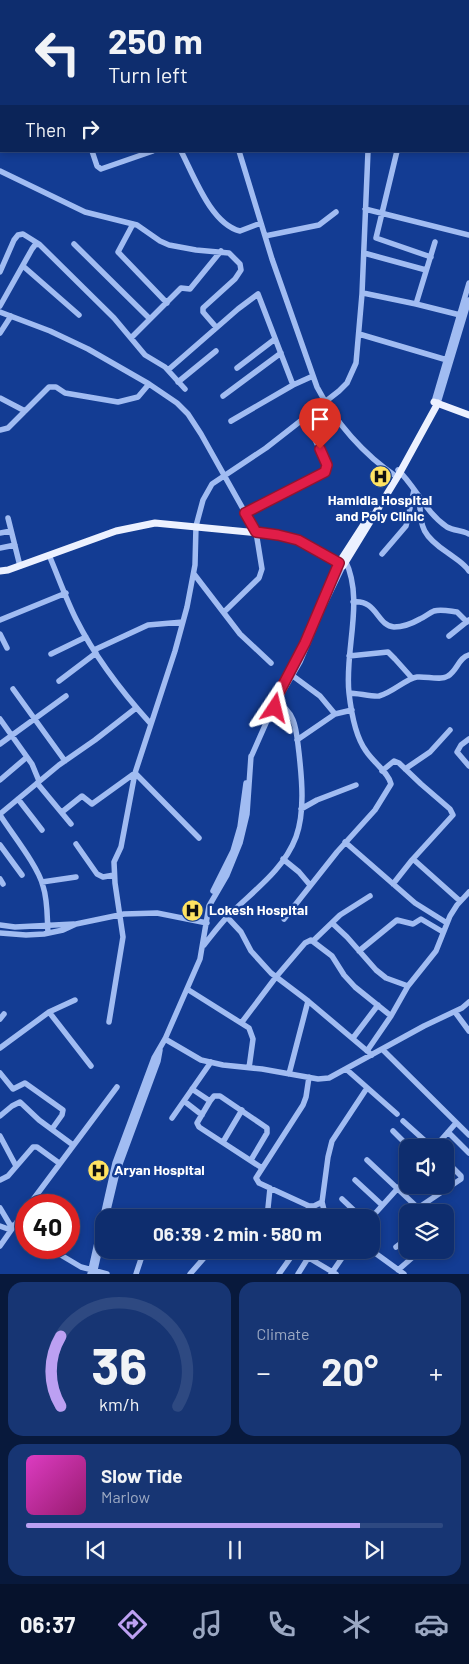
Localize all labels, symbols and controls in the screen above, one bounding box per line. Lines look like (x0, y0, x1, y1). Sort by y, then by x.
text: 250 m (108, 19, 203, 61)
icon: left (25, 20, 90, 85)
text: Turn left (108, 61, 188, 87)
icon: right (76, 115, 104, 143)
text: Then (25, 118, 66, 141)
pin (299, 398, 341, 449)
icon: arrive (306, 405, 334, 433)
hospital icon: Hamidia Hospital and Poly Clinic (368, 465, 392, 489)
place label: Hamidia Hospital and Poly Clinic (328, 491, 432, 524)
position arrow (248, 681, 300, 733)
hospital icon: Lokesh Hospital (181, 898, 205, 922)
place label: Lokesh Hospital (209, 901, 308, 918)
map controls (399, 1139, 454, 1259)
button: sound (399, 1139, 454, 1194)
hospital icon: Aryan Hospital (86, 1158, 110, 1182)
place label: Aryan Hospital (114, 1161, 205, 1178)
speed limit sign: 40 (15, 1194, 80, 1259)
button: layers (399, 1204, 454, 1259)
text: 06:39 · 2 min · 580 m (153, 1222, 322, 1245)
text: Climate (257, 1324, 309, 1343)
text: 36 (91, 1333, 147, 1395)
text: 20° (321, 1348, 378, 1394)
text: − (257, 1355, 271, 1389)
text: + (429, 1355, 443, 1389)
text: km/h (99, 1393, 139, 1415)
text: Slow Tide (101, 1464, 183, 1487)
text: Marlow (101, 1487, 150, 1506)
icon: previous (82, 1536, 110, 1564)
icon: pause (221, 1536, 249, 1564)
icon: next (360, 1536, 388, 1564)
icon: directions (115, 1607, 150, 1642)
icon: music (190, 1607, 225, 1642)
icon: phone (264, 1607, 299, 1642)
icon: climate (339, 1607, 374, 1642)
icon: car (414, 1607, 449, 1642)
text: 06:37 (20, 1611, 75, 1637)

